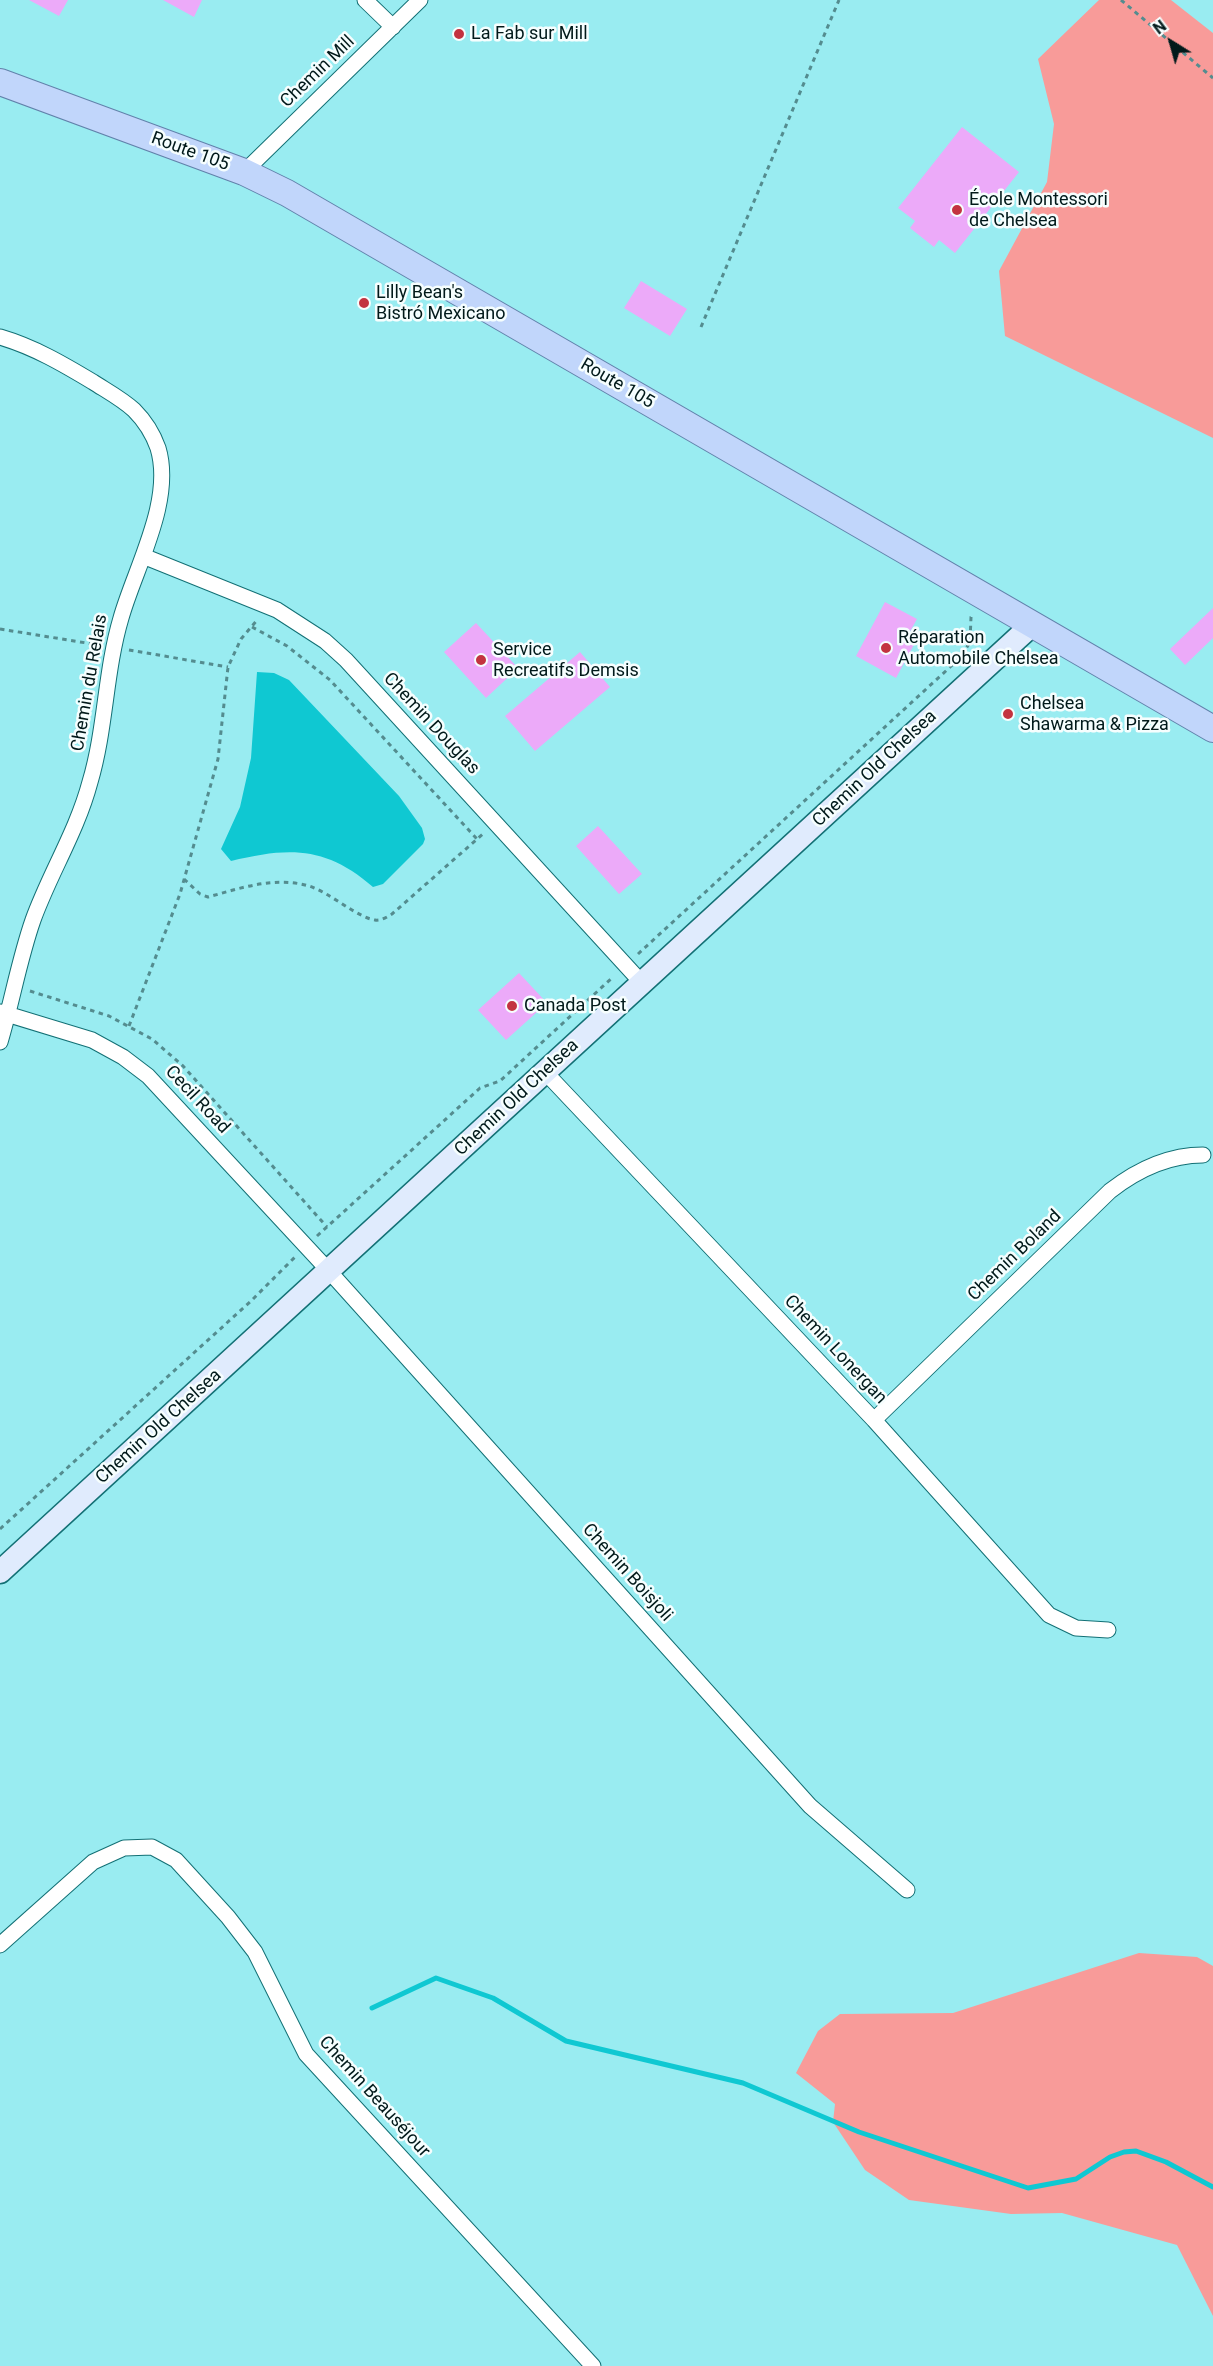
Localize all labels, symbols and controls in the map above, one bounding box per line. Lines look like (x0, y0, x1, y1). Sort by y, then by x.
north arrow (1141, 12, 1201, 72)
text: N (1150, 16, 1170, 38)
place label: La Fab sur Mill (471, 23, 588, 45)
marker: La Fab sur Mill (452, 27, 466, 41)
street label: Chemin Mill (276, 31, 360, 113)
street label: Route 105 (148, 128, 232, 176)
place label: École Montessori de Chelsea (969, 189, 1108, 232)
marker: École Montessori de Chelsea (950, 203, 964, 217)
place label: Lilly Bean's Bistró Mexicano (376, 282, 505, 324)
marker: Lilly Bean's Bistró Mexicano (357, 296, 371, 310)
street label: Route 105 (576, 354, 658, 414)
street label: Chemin du Relais (67, 613, 113, 753)
place label: Réparation Automobile Chelsea (898, 627, 1059, 670)
place label: Service Recreatifs Demsis (493, 639, 639, 682)
marker: Réparation Automobile Chelsea (879, 641, 893, 655)
marker: Service Recreatifs Demsis (474, 653, 488, 667)
street label: Chemin Douglas (378, 669, 484, 779)
place label: Chelsea Shawarma & Pizza (1020, 693, 1169, 736)
street label: Chemin Old Chelsea (809, 706, 941, 832)
marker: Chelsea Shawarma & Pizza (1001, 707, 1015, 721)
place label: Canada Post (524, 995, 626, 1017)
marker: Canada Post (505, 999, 519, 1013)
street label: Chemin Old Chelsea (451, 1035, 583, 1161)
street label: Cecil Road (160, 1061, 234, 1139)
street label: Chemin Boland (964, 1206, 1066, 1306)
street label: Chemin Lonergan (779, 1291, 891, 1409)
street label: Chemin Old Chelsea (92, 1365, 226, 1489)
street label: Chemin Boisjoli (577, 1520, 677, 1626)
street label: Chemin Beauséjour (314, 2032, 434, 2162)

